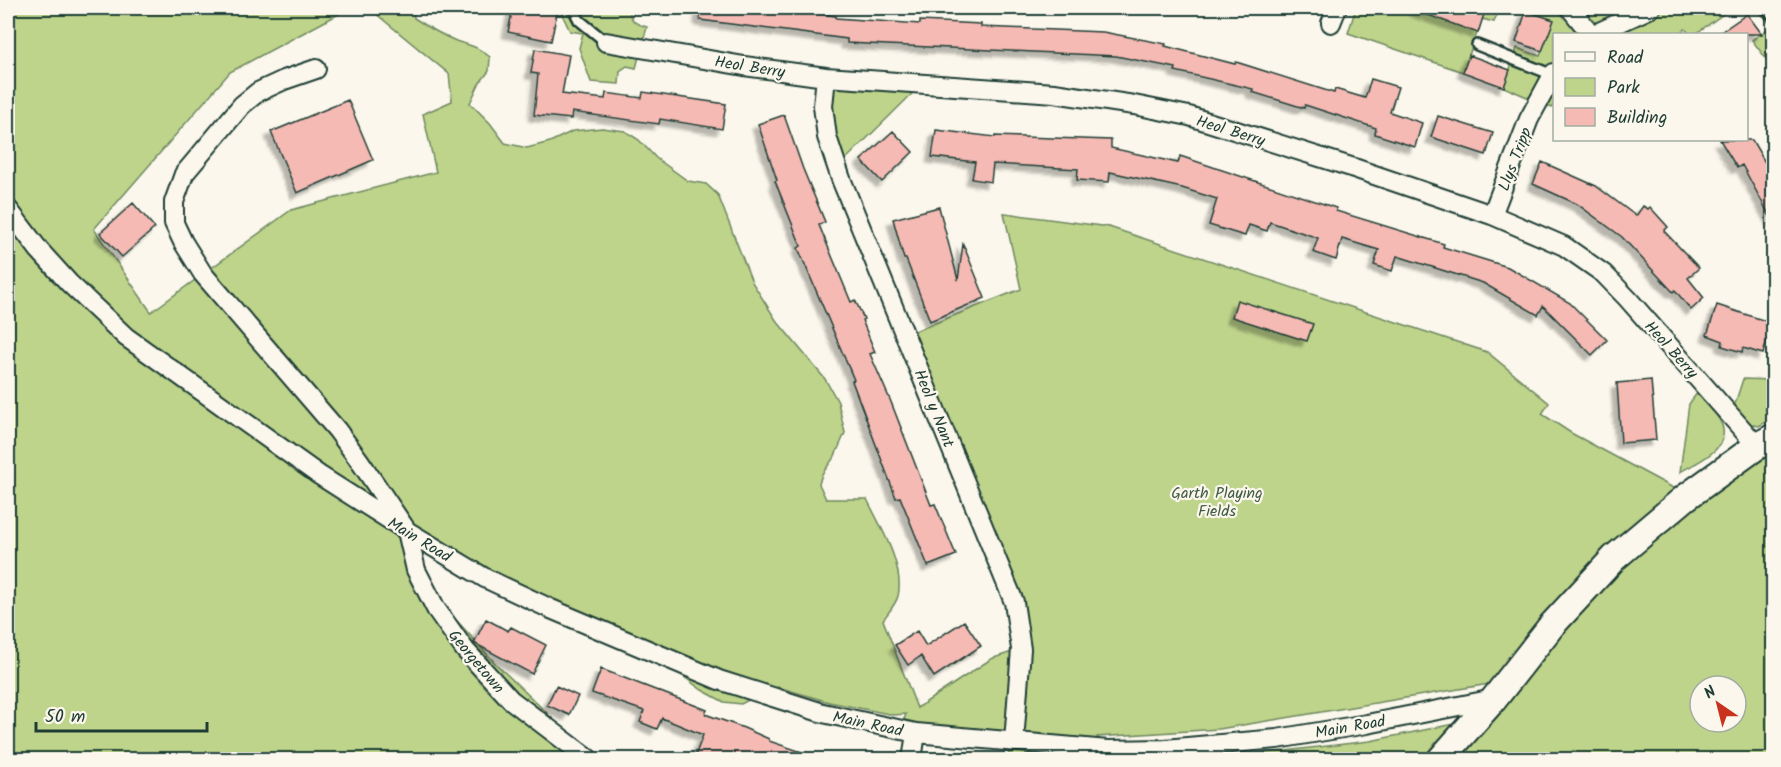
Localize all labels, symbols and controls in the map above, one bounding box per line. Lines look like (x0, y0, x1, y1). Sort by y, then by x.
legend (1553, 33, 1748, 141)
text: Road (1607, 44, 1644, 73)
street label: Heol Berry (713, 50, 787, 85)
text: Park (1607, 74, 1640, 103)
text: Building (1607, 104, 1667, 133)
street label: Heol Berry (1193, 109, 1269, 154)
street label: Llys Tripp (1492, 124, 1539, 195)
street label: Heol Berry (1638, 315, 1704, 385)
street label: Heol y Nant (907, 366, 961, 452)
park label: Garth Playing Fields (1171, 481, 1263, 524)
street label: Main Road (382, 511, 457, 570)
street label: Georgetown (442, 624, 510, 700)
north arrow (1688, 674, 1748, 734)
text: N (1699, 680, 1722, 706)
scale bar (36, 695, 207, 733)
text: 50 m (45, 703, 85, 732)
street label: Main Road (830, 705, 906, 744)
street label: Main Road (1313, 709, 1388, 746)

